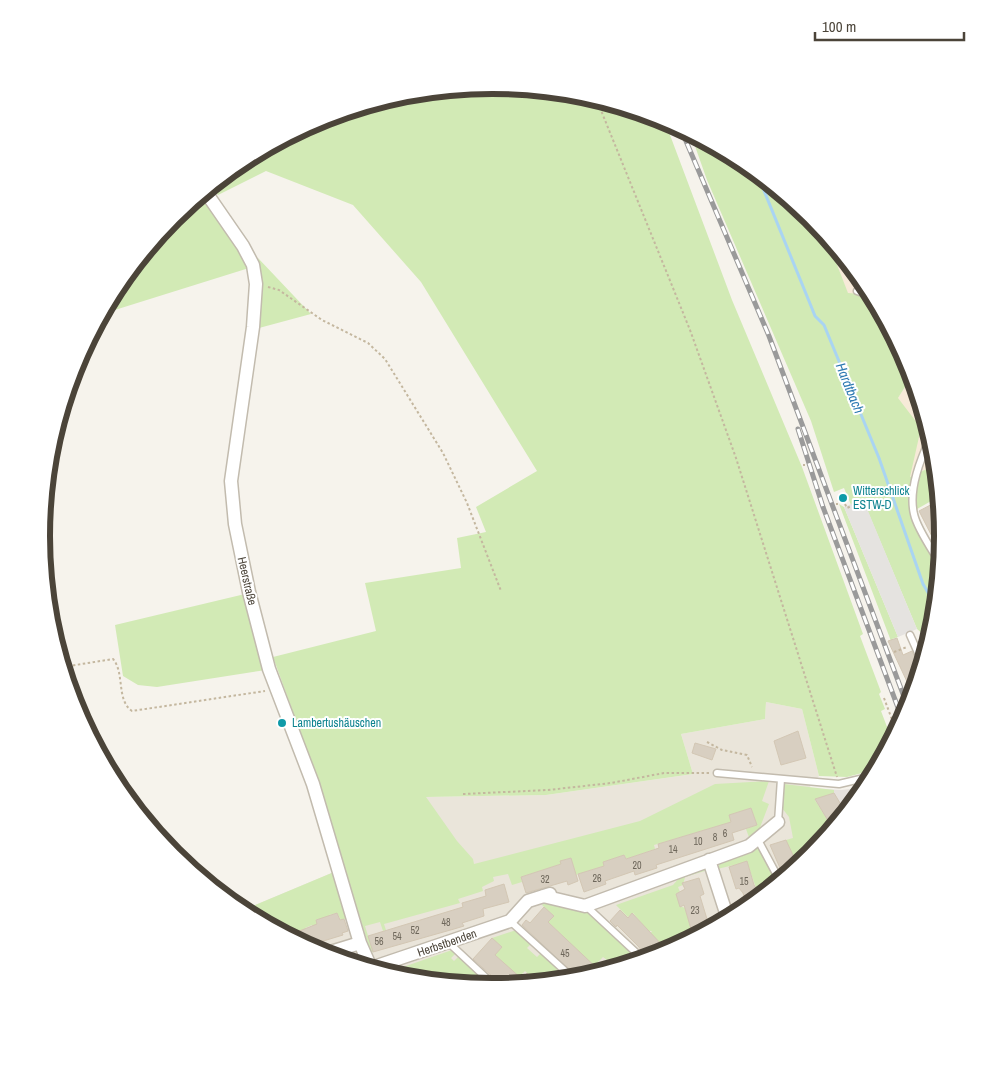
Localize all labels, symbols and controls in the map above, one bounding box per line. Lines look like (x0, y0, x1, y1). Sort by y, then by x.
scale bar (815, 10, 964, 42)
text: 100 m (822, 16, 856, 37)
water label: Hardtbach (832, 360, 868, 416)
place label: Witterschlick ESTW-D (853, 483, 909, 513)
marker: Witterschlick ESTW-D (837, 492, 849, 504)
street label: Heerstraße (234, 555, 260, 607)
place label: Lambertushäuschen (292, 715, 381, 731)
marker: Lambertushäuschen (276, 717, 288, 729)
house number: 6 (723, 827, 728, 840)
house number: 8 (713, 831, 718, 844)
house number: 10 (693, 835, 703, 848)
house number: 14 (668, 843, 678, 856)
house number: 20 (632, 859, 642, 872)
house number: 26 (592, 872, 602, 885)
house number: 32 (540, 873, 550, 886)
house number: 15 (739, 875, 749, 888)
house number: 23 (690, 904, 700, 917)
house number: 48 (441, 916, 451, 929)
house number: 52 (410, 924, 420, 937)
street label: Herbstbenden (415, 925, 479, 961)
house number: 54 (392, 930, 402, 943)
house number: 56 (374, 935, 384, 948)
house number: 45 (560, 947, 570, 960)

